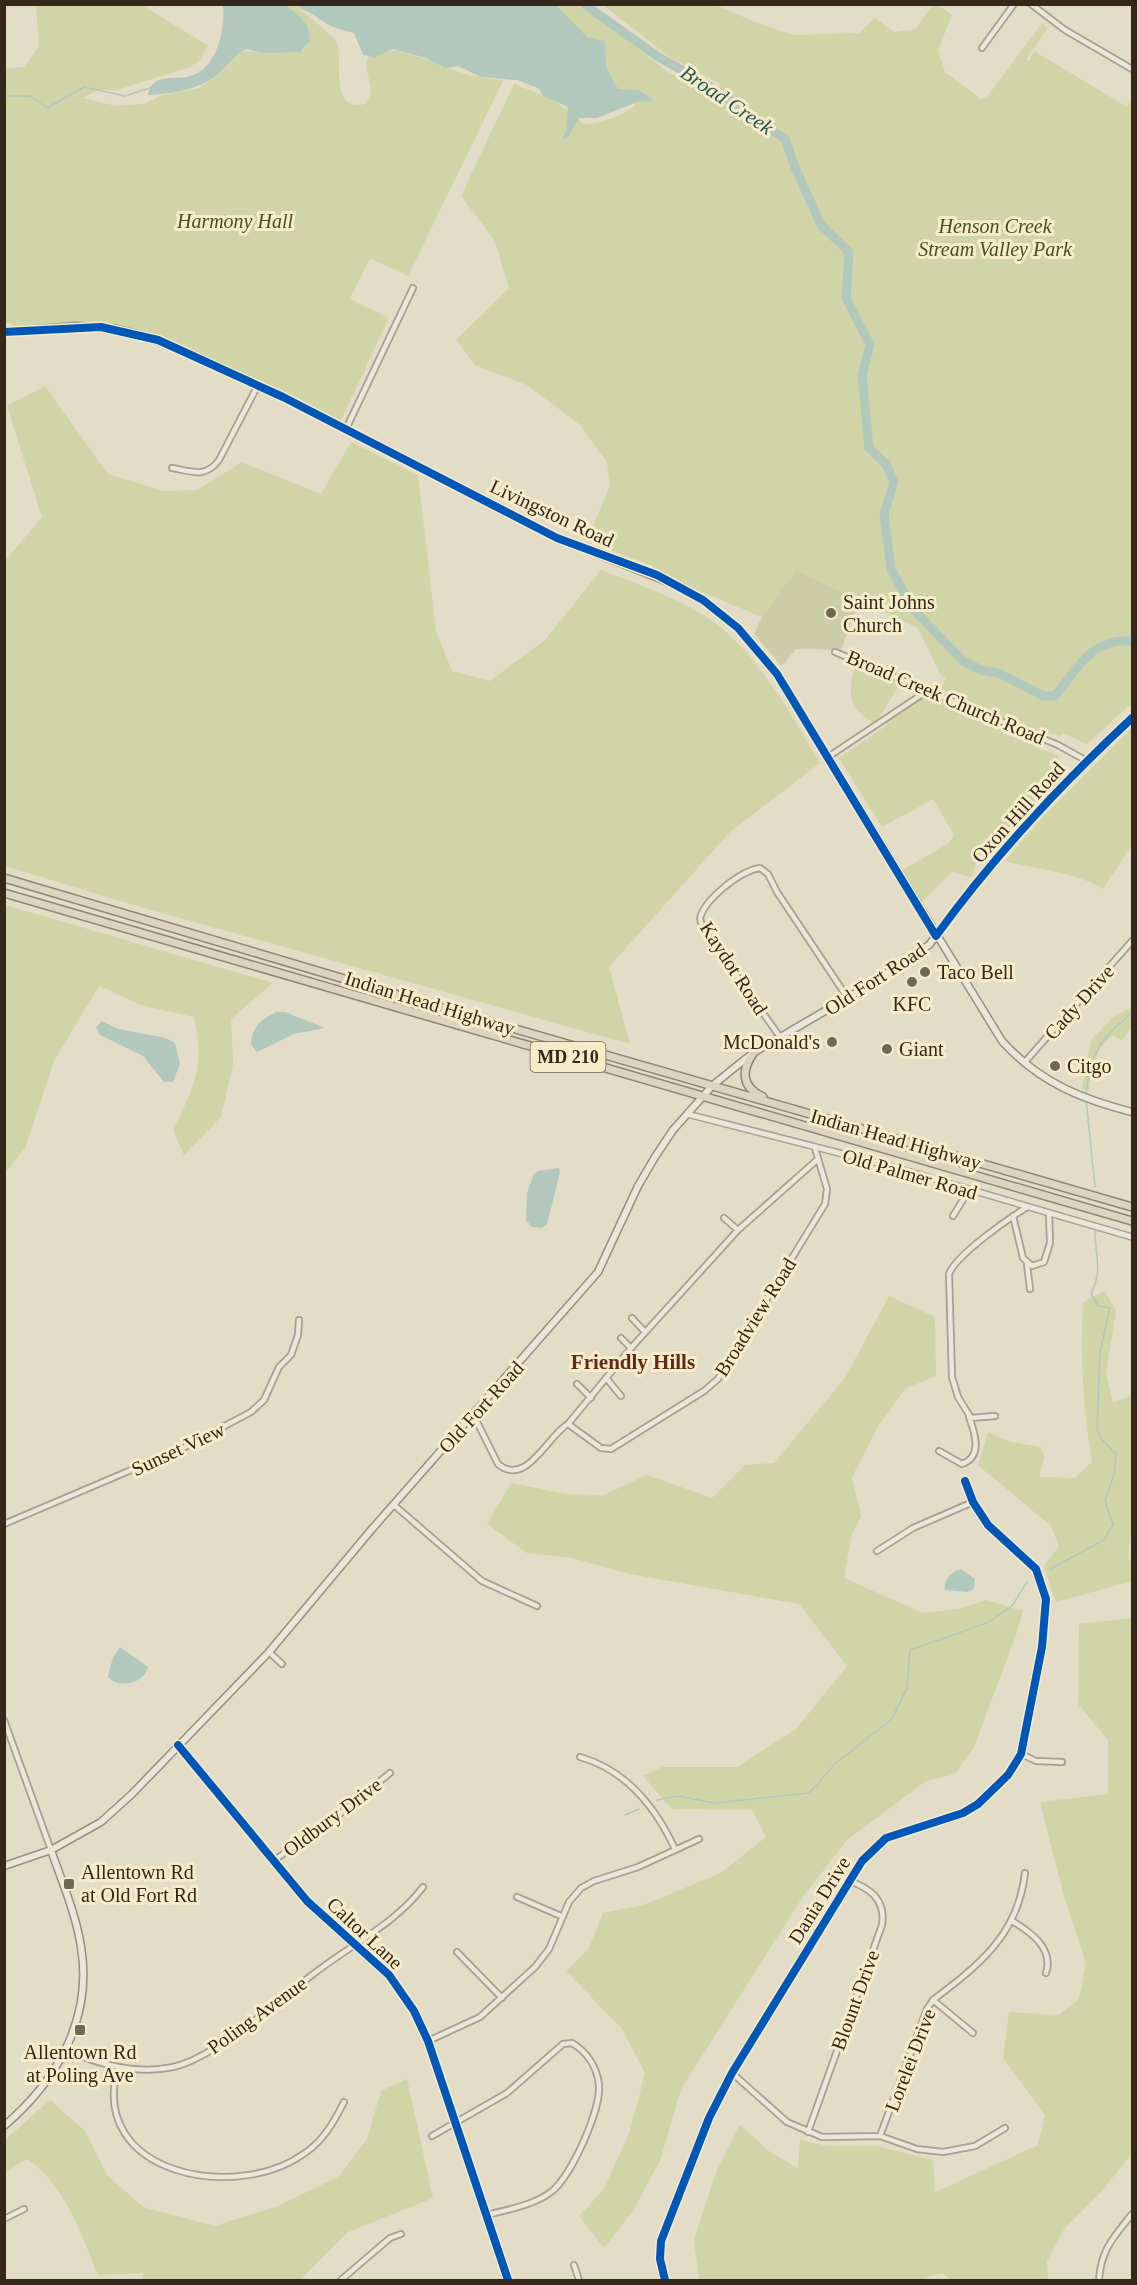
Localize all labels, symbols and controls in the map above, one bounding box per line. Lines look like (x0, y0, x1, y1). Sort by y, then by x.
water label: Broad Creek (676, 60, 778, 140)
park label: Harmony Hall (176, 210, 293, 233)
park label: Henson Creek Stream Valley Park (918, 215, 1073, 261)
street label: Livingston Road (486, 475, 617, 552)
place label: Saint Johns Church (843, 591, 935, 636)
marker: Saint Johns Church (824, 606, 838, 620)
street label: Broad Creek Church Road (844, 645, 1048, 749)
street label: Oxon Hill Road (967, 757, 1069, 867)
street label: Kaydot Road (695, 918, 772, 1019)
street label: Old Fort Road (821, 938, 929, 1020)
street label: Cady Drive (1040, 960, 1119, 1044)
place label: Taco Bell (937, 961, 1014, 983)
marker: Taco Bell (918, 965, 932, 979)
street label: Indian Head Highway (342, 967, 518, 1040)
marker: KFC (905, 975, 919, 989)
place label: KFC (893, 993, 931, 1015)
place label: McDonald's (723, 1031, 820, 1053)
marker: McDonald's (825, 1035, 839, 1049)
place label: Giant (899, 1038, 944, 1060)
road number: MD 210 (530, 1042, 606, 1072)
marker: Giant (880, 1042, 894, 1056)
place label: Citgo (1067, 1055, 1111, 1078)
marker: Citgo (1048, 1059, 1062, 1073)
street label: Indian Head Highway (808, 1104, 984, 1175)
street label: Old Palmer Road (840, 1144, 980, 1204)
street label: Broadview Road (710, 1254, 800, 1380)
district label: Friendly Hills (571, 1350, 695, 1374)
street label: Old Fort Road (434, 1357, 528, 1457)
street label: Sunset View (128, 1418, 229, 1480)
street label: Oldbury Drive (279, 1773, 386, 1862)
street label: Dania Drive (784, 1852, 854, 1948)
place label: Allentown Rd at Old Fort Rd (81, 1861, 197, 1906)
marker: Allentown Rd at Old Fort Rd (62, 1877, 76, 1891)
street label: Caltor Lane (323, 1893, 407, 1974)
street label: Blount Drive (827, 1947, 883, 2053)
street label: Poling Avenue (203, 1972, 311, 2059)
street label: Lorelei Drive (880, 2005, 940, 2114)
marker: Allentown Rd at Poling Ave (73, 2023, 87, 2037)
place label: Allentown Rd at Poling Ave (24, 2041, 136, 2087)

